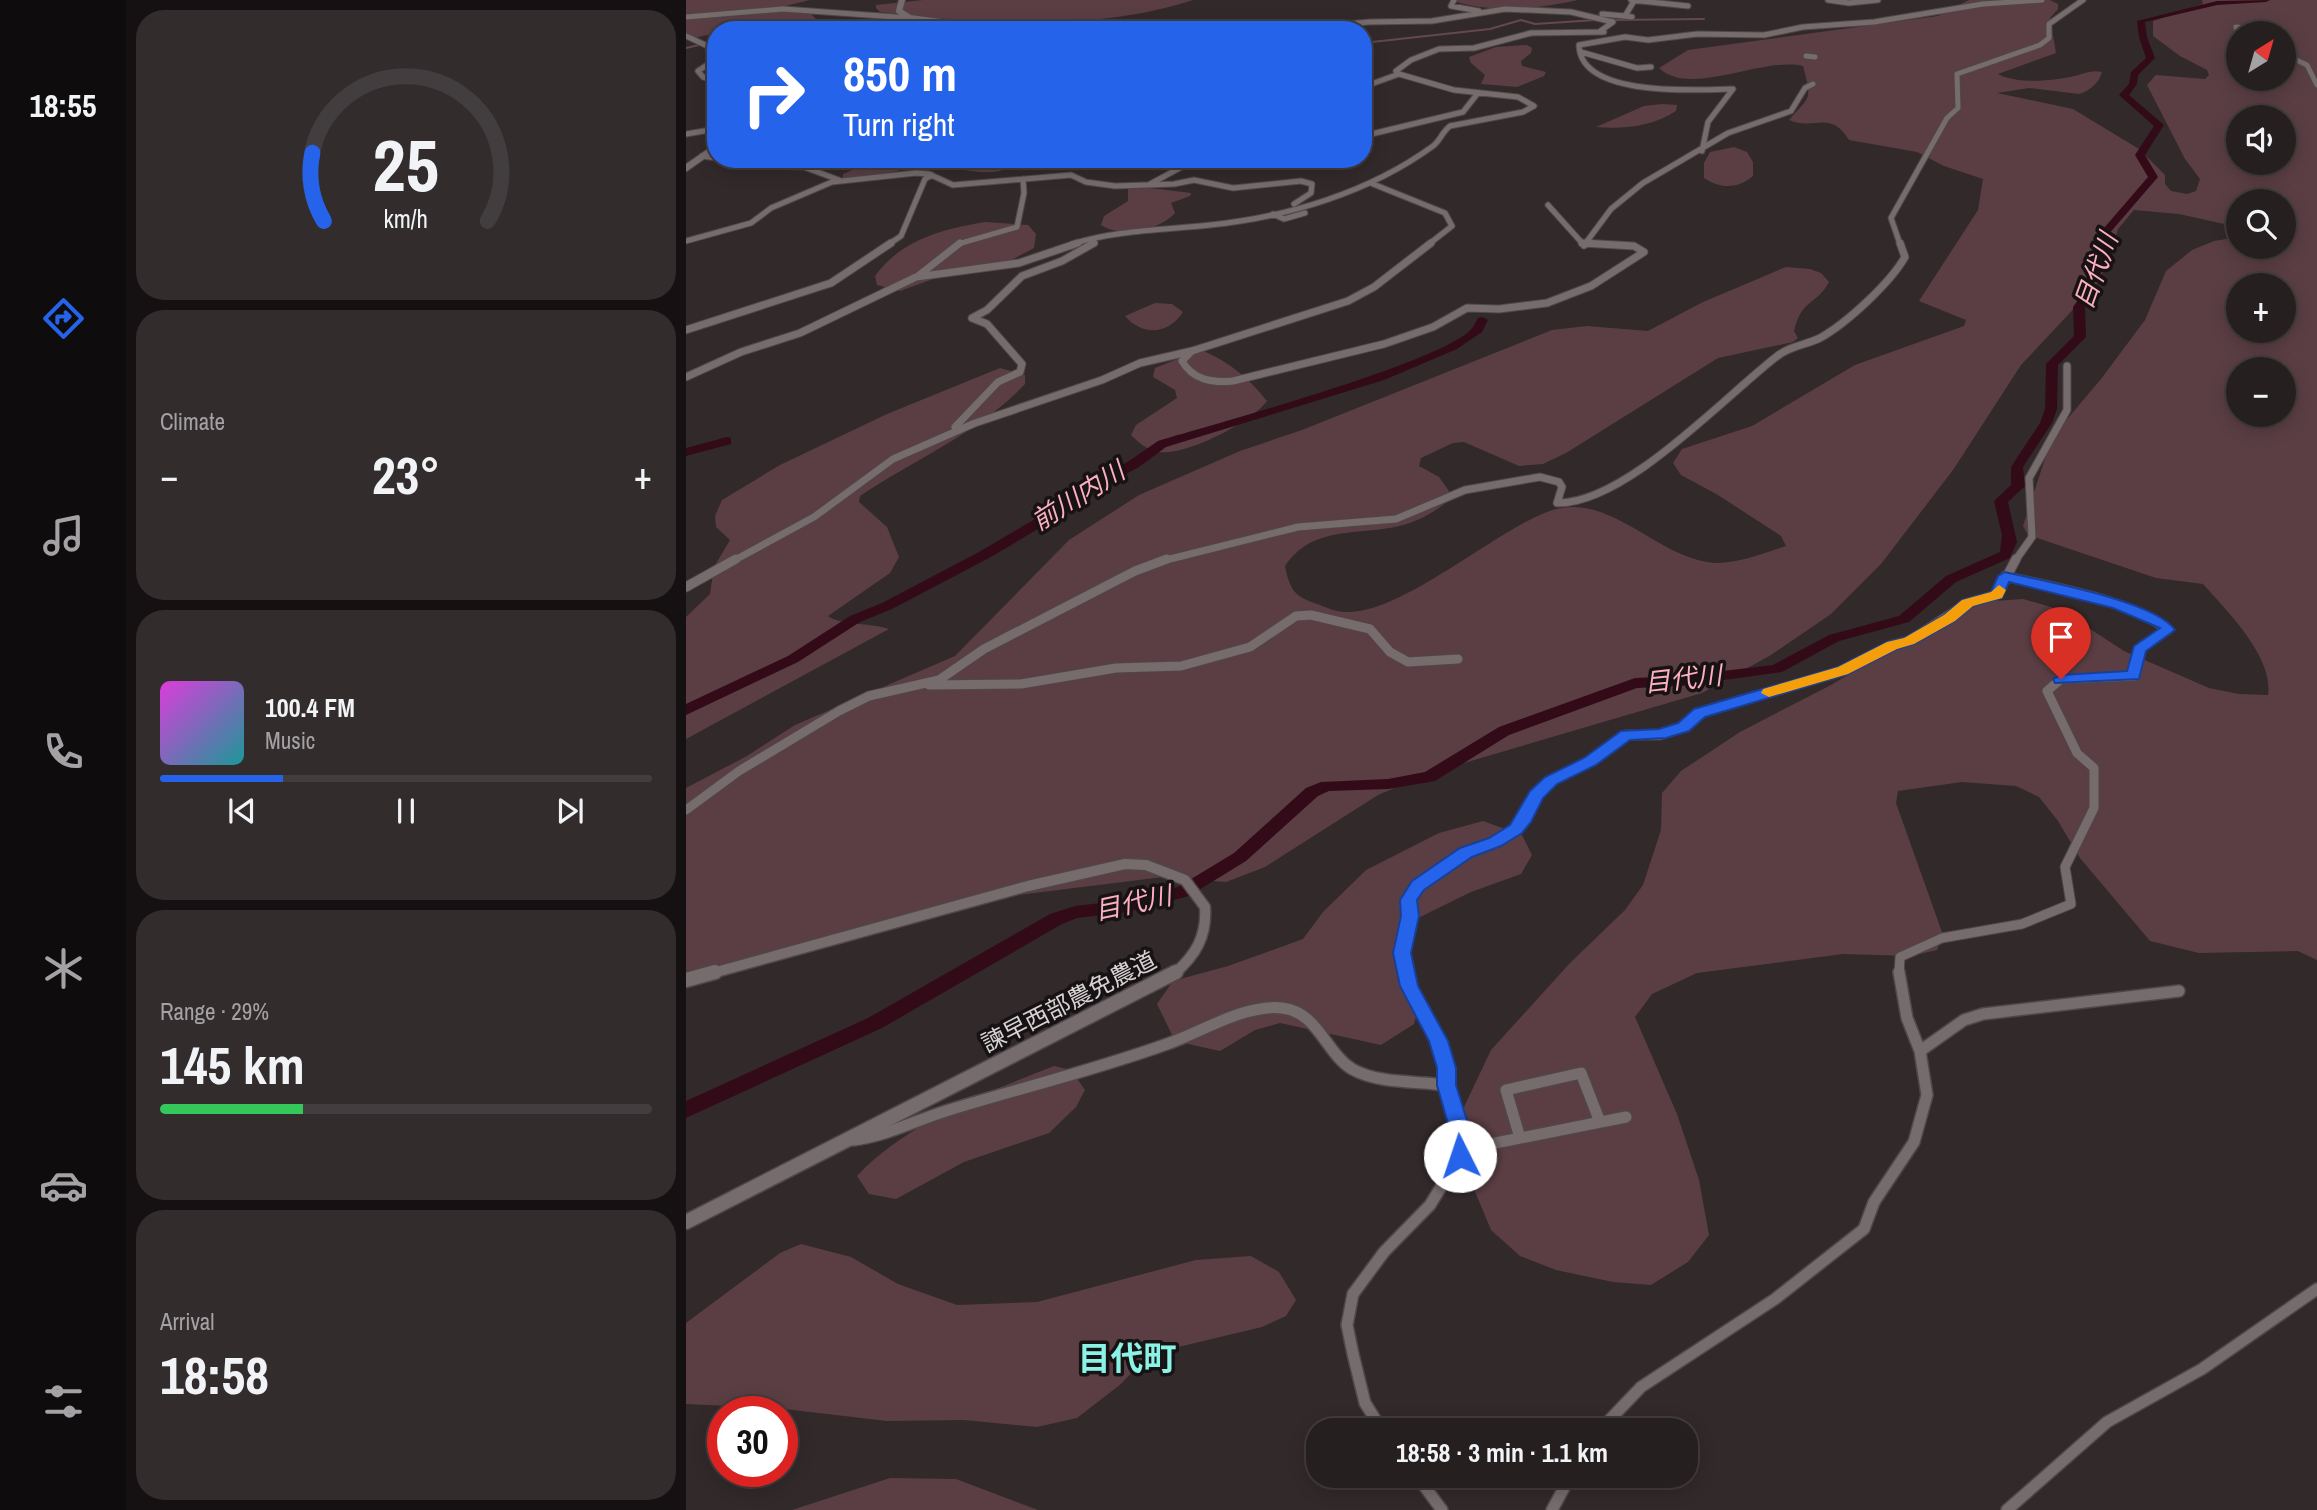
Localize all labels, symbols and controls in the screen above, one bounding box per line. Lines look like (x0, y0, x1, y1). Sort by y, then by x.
north arrow (2226, 21, 2296, 91)
map controls (2226, 21, 2296, 427)
text: 850 m (843, 40, 957, 106)
icon: right (728, 49, 819, 140)
text: 18:55 (29, 84, 97, 127)
text: Turn right (843, 103, 955, 146)
button: sound (2226, 105, 2296, 175)
text: 25 (373, 116, 439, 214)
button: search (2226, 189, 2296, 259)
text: km/h (384, 202, 428, 236)
water label: 目代川 (2066, 225, 2126, 313)
button: + (2226, 273, 2296, 343)
icon: directions (39, 294, 88, 343)
button: − (2226, 357, 2296, 427)
text: Climate (160, 406, 225, 437)
text: 23° (372, 440, 440, 510)
text: − (160, 450, 178, 501)
text: + (634, 450, 652, 501)
water label: 前川内川 (1024, 452, 1134, 538)
icon: music (39, 511, 88, 560)
pin (2031, 607, 2091, 679)
icon: arrive (2042, 618, 2080, 656)
water label: 目代川 (1642, 657, 1727, 700)
text: 100.4 FM (265, 690, 355, 725)
text: Music (265, 725, 315, 756)
icon: phone (39, 727, 88, 776)
icon: previous (223, 792, 261, 830)
icon: pause (387, 792, 425, 830)
icon: next (551, 792, 589, 830)
water label: 目代川 (1091, 877, 1178, 928)
street label: 諫早西部農免農道 (976, 943, 1161, 1059)
icon: climate (39, 944, 88, 993)
text: Range · 29% (160, 996, 269, 1027)
text: 145 km (160, 1030, 305, 1100)
position arrow (1423, 1119, 1497, 1193)
icon: car (39, 1161, 88, 1210)
text: Arrival (160, 1306, 215, 1337)
district label: 目代町 (1078, 1336, 1177, 1380)
text: 18:58 (160, 1340, 269, 1410)
icon: filters (39, 1377, 88, 1426)
speed limit sign: 30 (707, 1396, 798, 1487)
text: 18:58 · 3 min · 1.1 km (1396, 1435, 1608, 1470)

